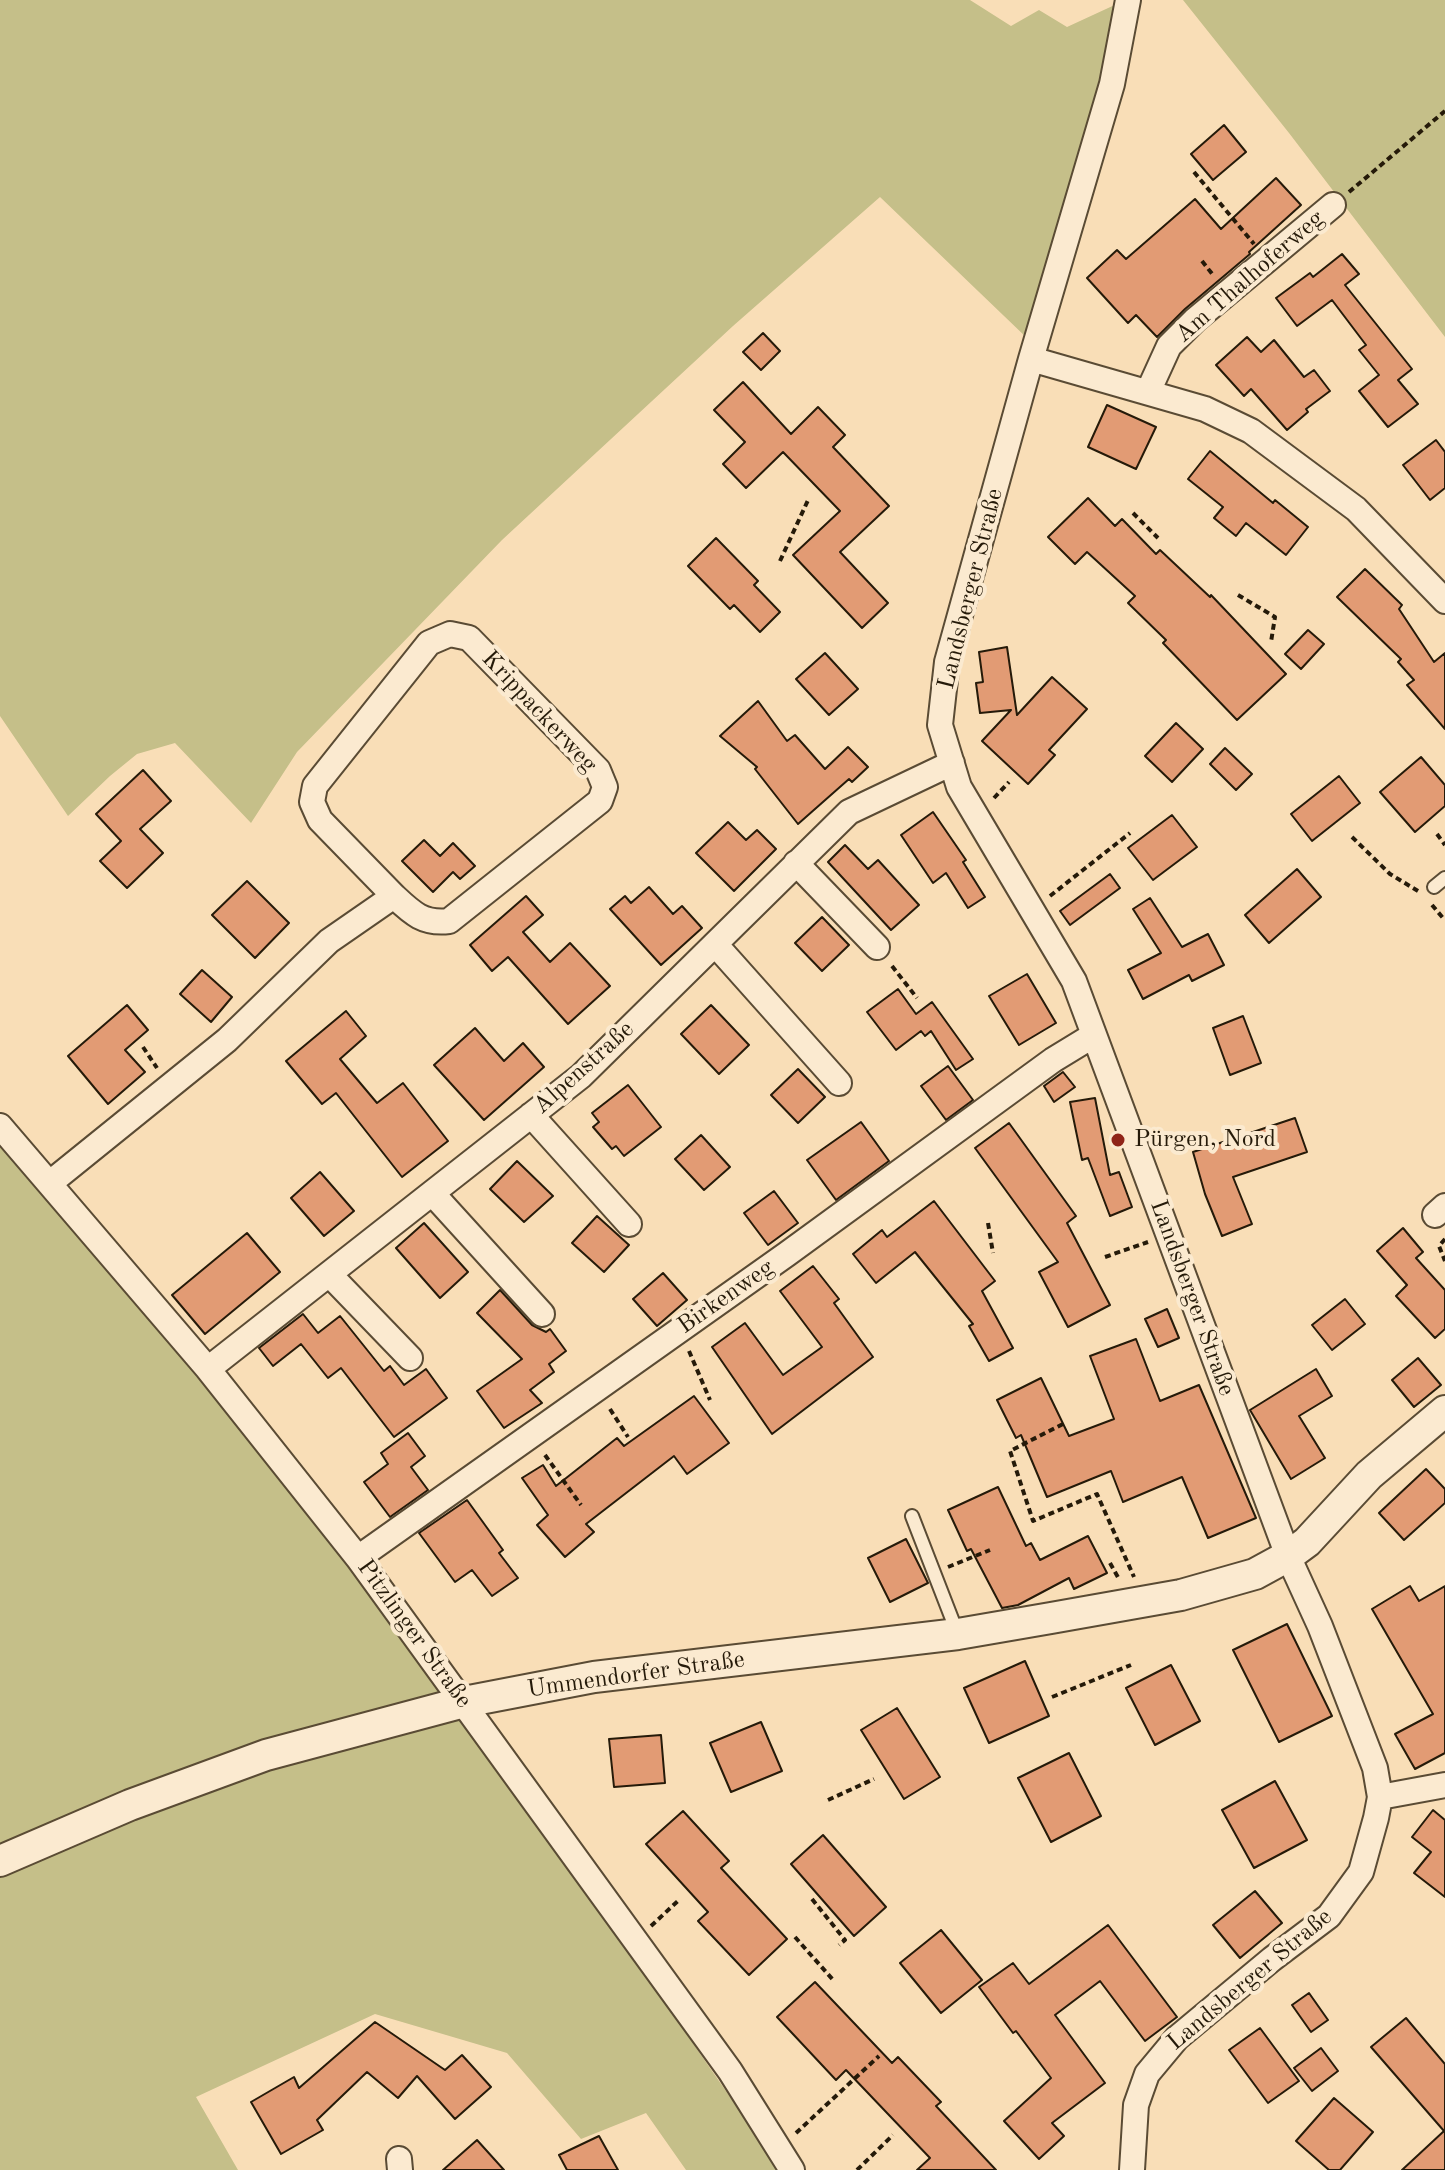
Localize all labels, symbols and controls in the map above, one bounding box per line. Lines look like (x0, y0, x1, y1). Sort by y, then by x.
street label: Am Thalhoferweg (1170, 205, 1330, 349)
street label: Landsberger Straße (932, 485, 1010, 693)
street label: Krippackerweg (475, 645, 603, 779)
street label: Alpenstraße (528, 1015, 640, 1121)
place label: Pürgen, Nord (1134, 1126, 1276, 1154)
marker: Pürgen, Nord (1109, 1131, 1127, 1149)
street label: Landsberger Straße (1143, 1196, 1241, 1400)
street label: Birkenweg (672, 1253, 780, 1341)
street label: Pitzlinger Straße (350, 1554, 478, 1714)
street label: Ummendorfer Straße (525, 1645, 747, 1705)
street label: Landsberger Straße (1162, 1903, 1338, 2057)

